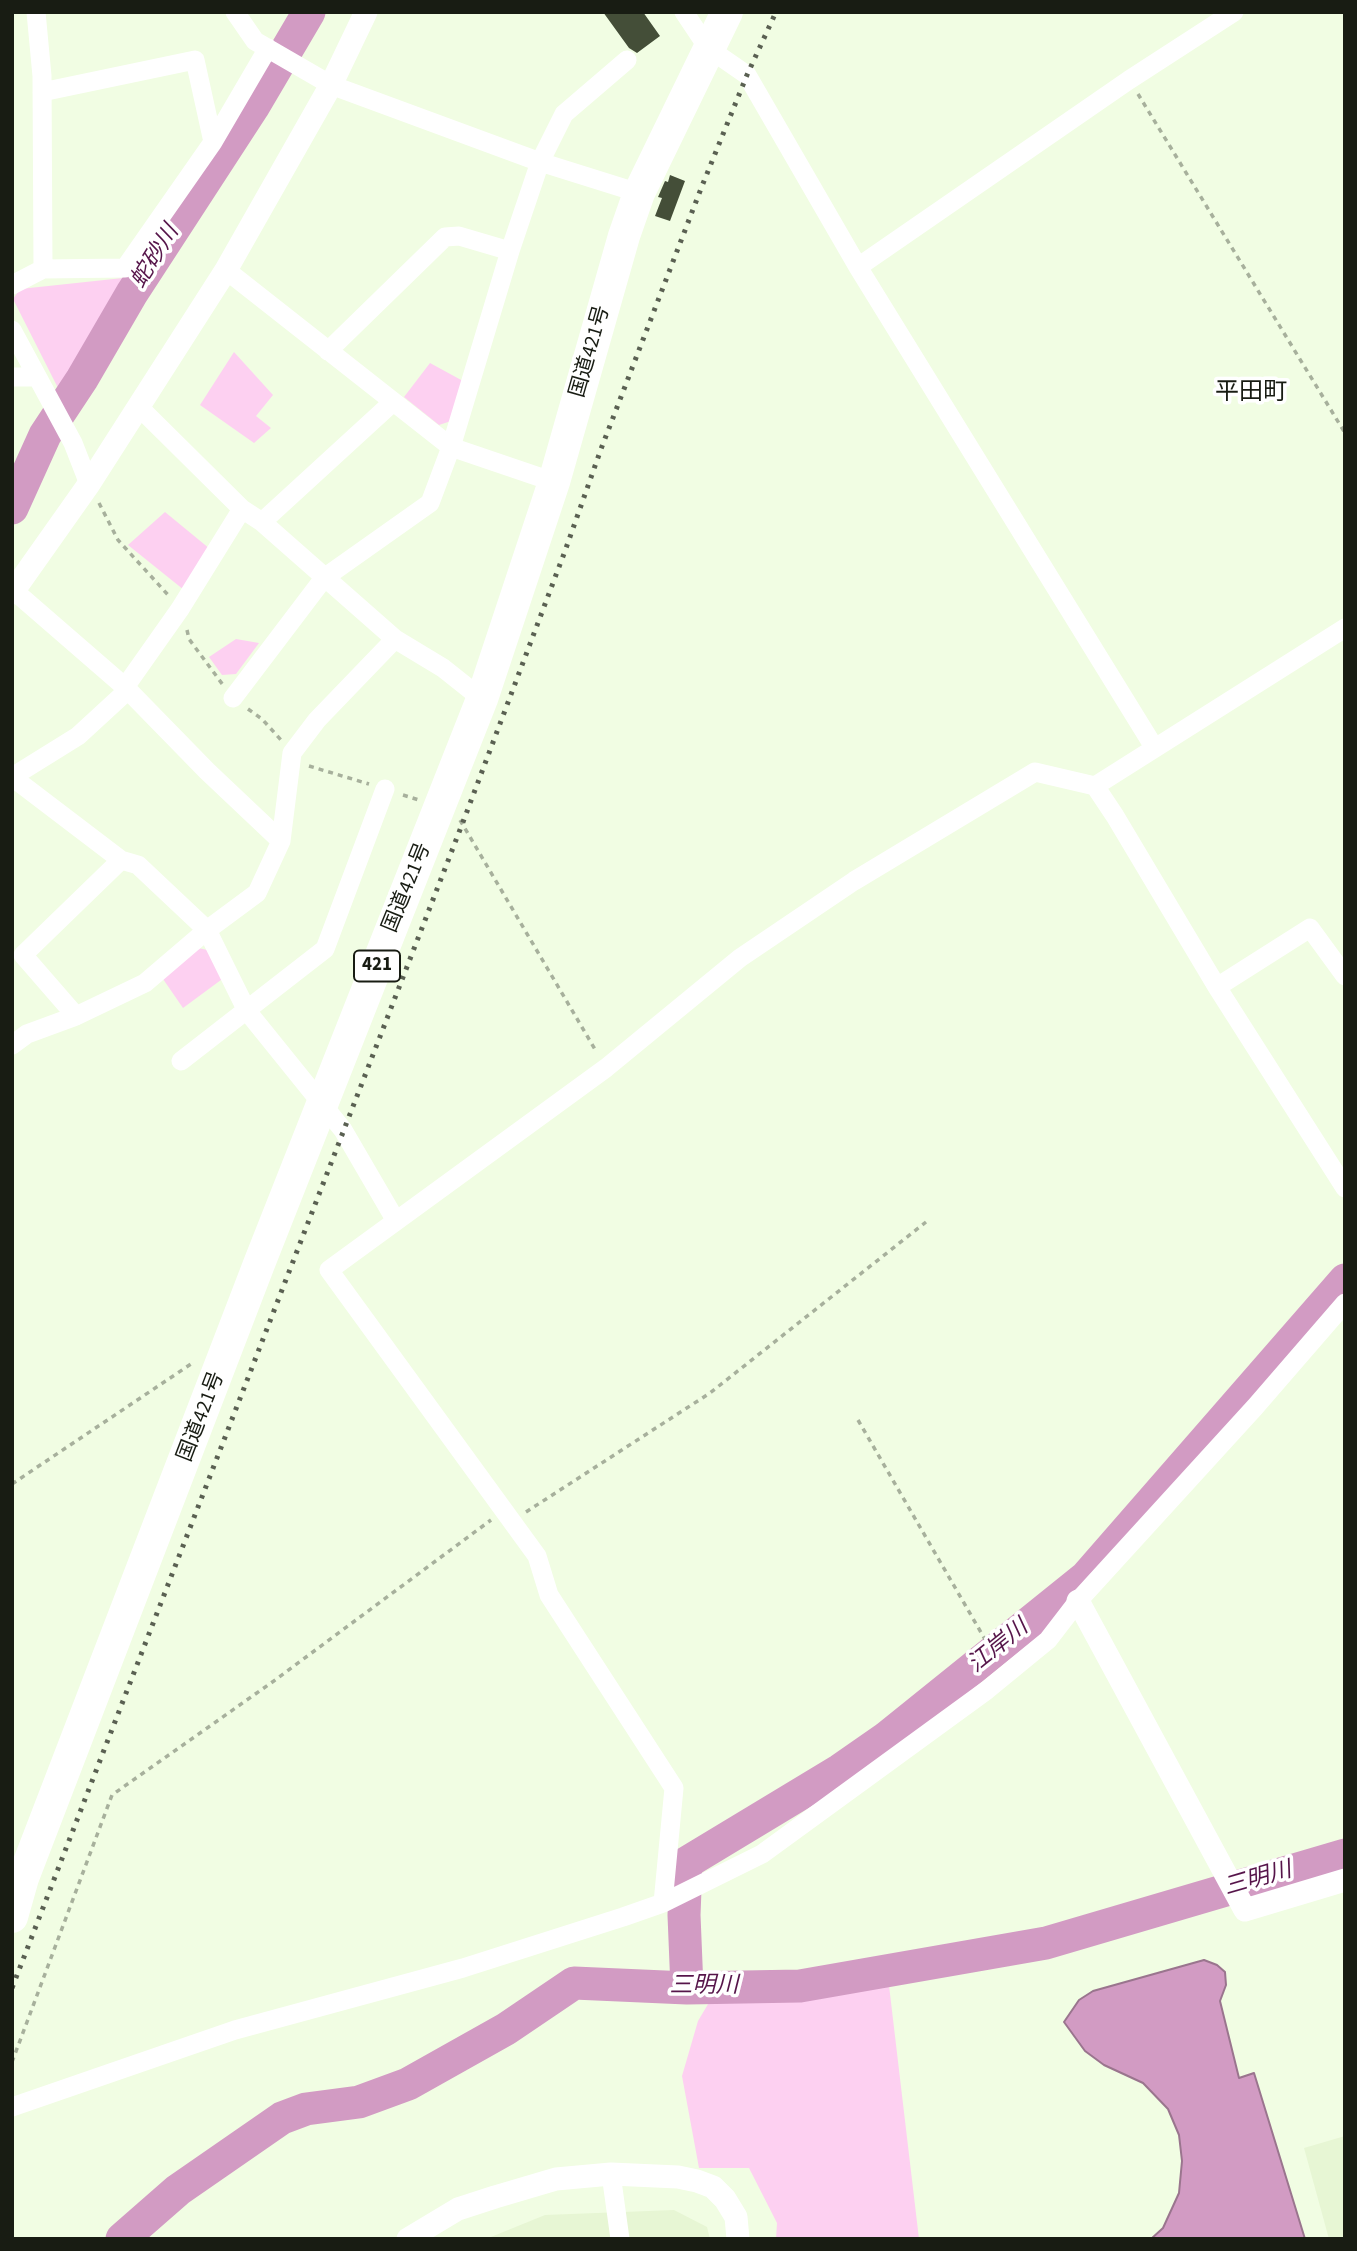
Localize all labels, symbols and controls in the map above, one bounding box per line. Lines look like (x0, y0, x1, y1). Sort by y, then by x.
water label: 蛇砂川 (126, 220, 186, 294)
street label: 国道421号 (566, 303, 616, 401)
district label: 平田町 (1215, 380, 1287, 408)
street label: 国道421号 (379, 840, 437, 936)
road number: 421 (354, 950, 400, 982)
street label: 国道421号 (173, 1368, 231, 1466)
water label: 江岸川 (964, 1615, 1034, 1679)
water label: 三明川 (1221, 1857, 1295, 1903)
water label: 三明川 (670, 1973, 738, 2001)

